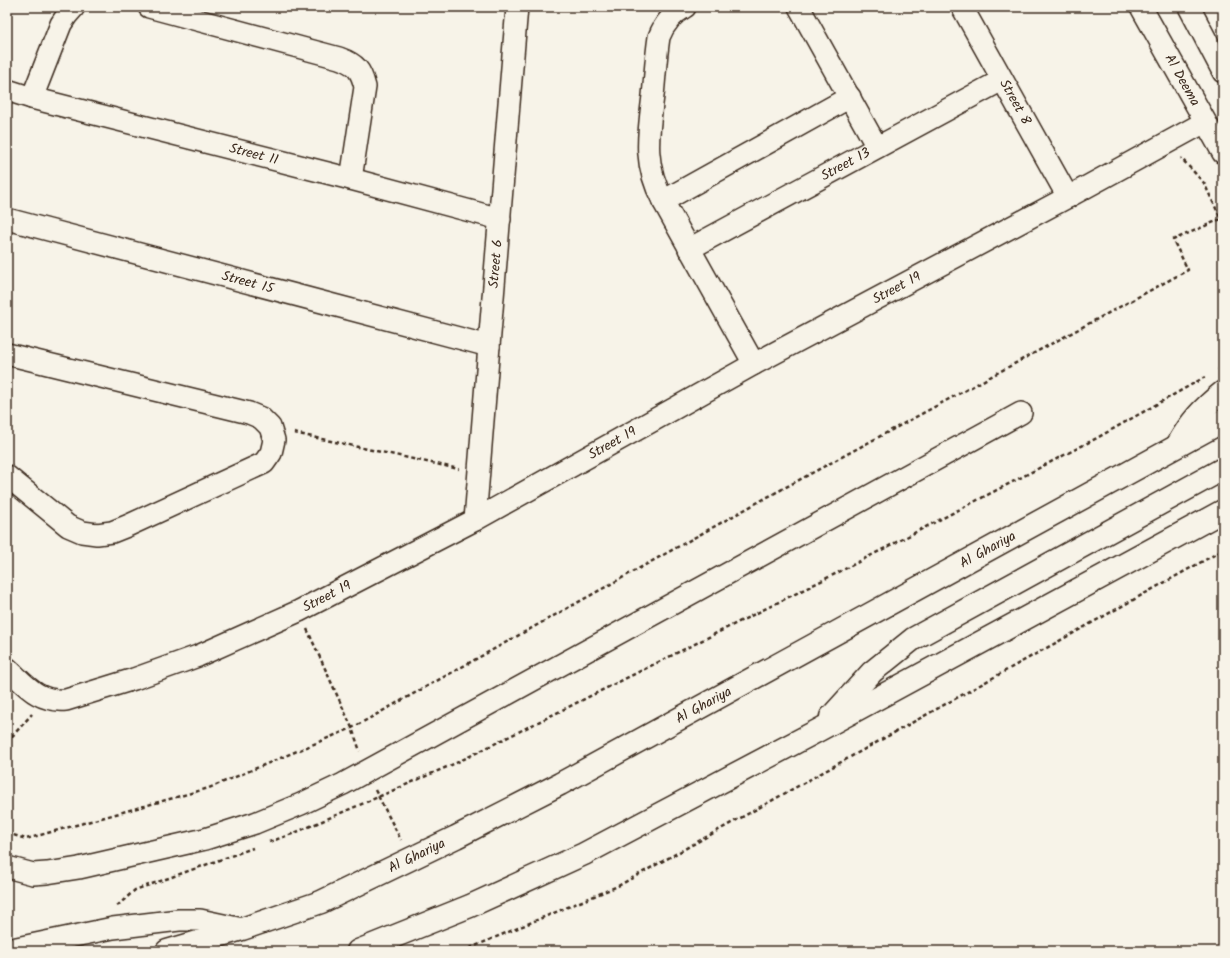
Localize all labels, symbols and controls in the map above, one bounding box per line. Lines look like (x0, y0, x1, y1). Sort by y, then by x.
street label: Al Deema (1159, 50, 1206, 110)
street label: Street 8 (993, 75, 1037, 130)
street label: Street 11 (227, 137, 281, 171)
street label: Street 13 (817, 142, 874, 187)
street label: Street 6 (483, 239, 509, 289)
street label: Street 15 (219, 265, 278, 300)
street label: Street 19 (868, 266, 925, 310)
street label: Street 19 (584, 421, 641, 466)
street label: Al Ghariya (956, 525, 1020, 574)
street label: Street 19 (299, 575, 355, 618)
street label: Al Ghariya (671, 681, 736, 730)
street label: Al Ghariya (384, 833, 449, 879)

